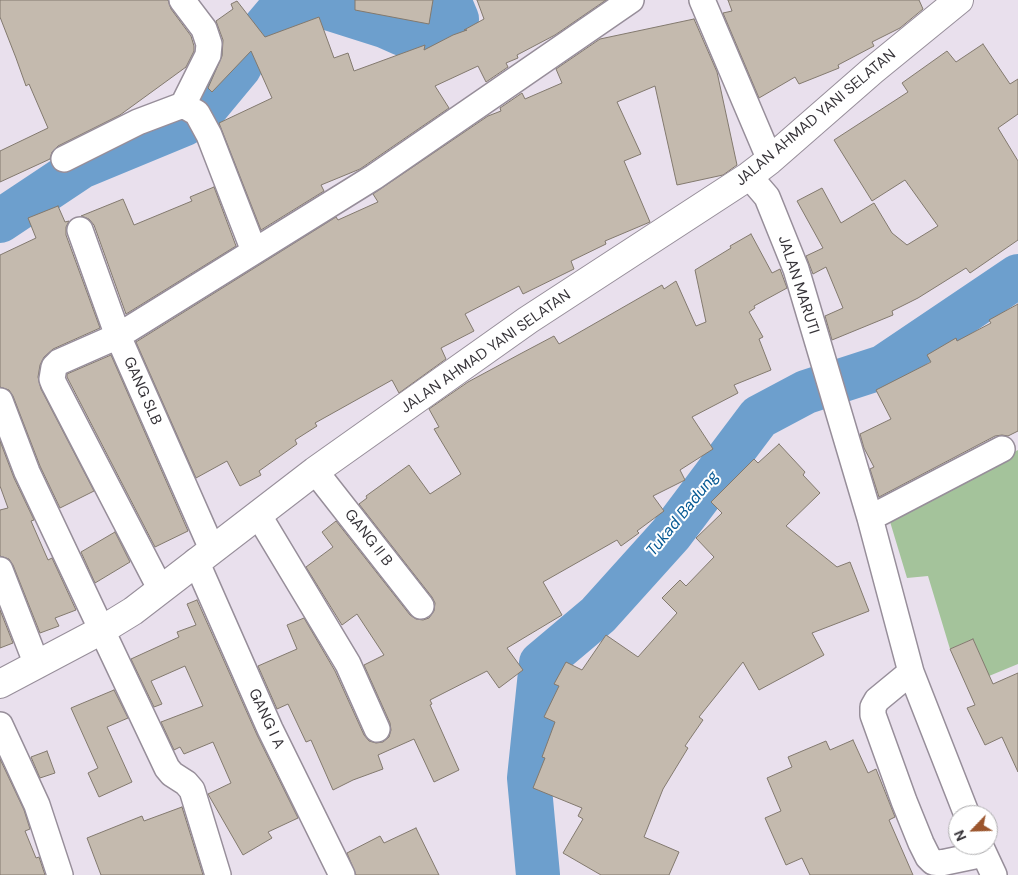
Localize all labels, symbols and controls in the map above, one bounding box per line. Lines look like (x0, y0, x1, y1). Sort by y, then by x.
street label: JALAN AHMAD YANI SELATAN (732, 46, 900, 190)
street label: JALAN MARUTI (774, 233, 822, 337)
street label: JALAN AHMAD YANI SELATAN (398, 286, 574, 418)
street label: GANG SLB (119, 354, 165, 428)
water label: Tukad Badung (643, 467, 723, 561)
street label: GANG II B (340, 506, 396, 570)
street label: GANG I A (244, 686, 288, 752)
north arrow (948, 805, 998, 855)
text: N (950, 827, 971, 844)

